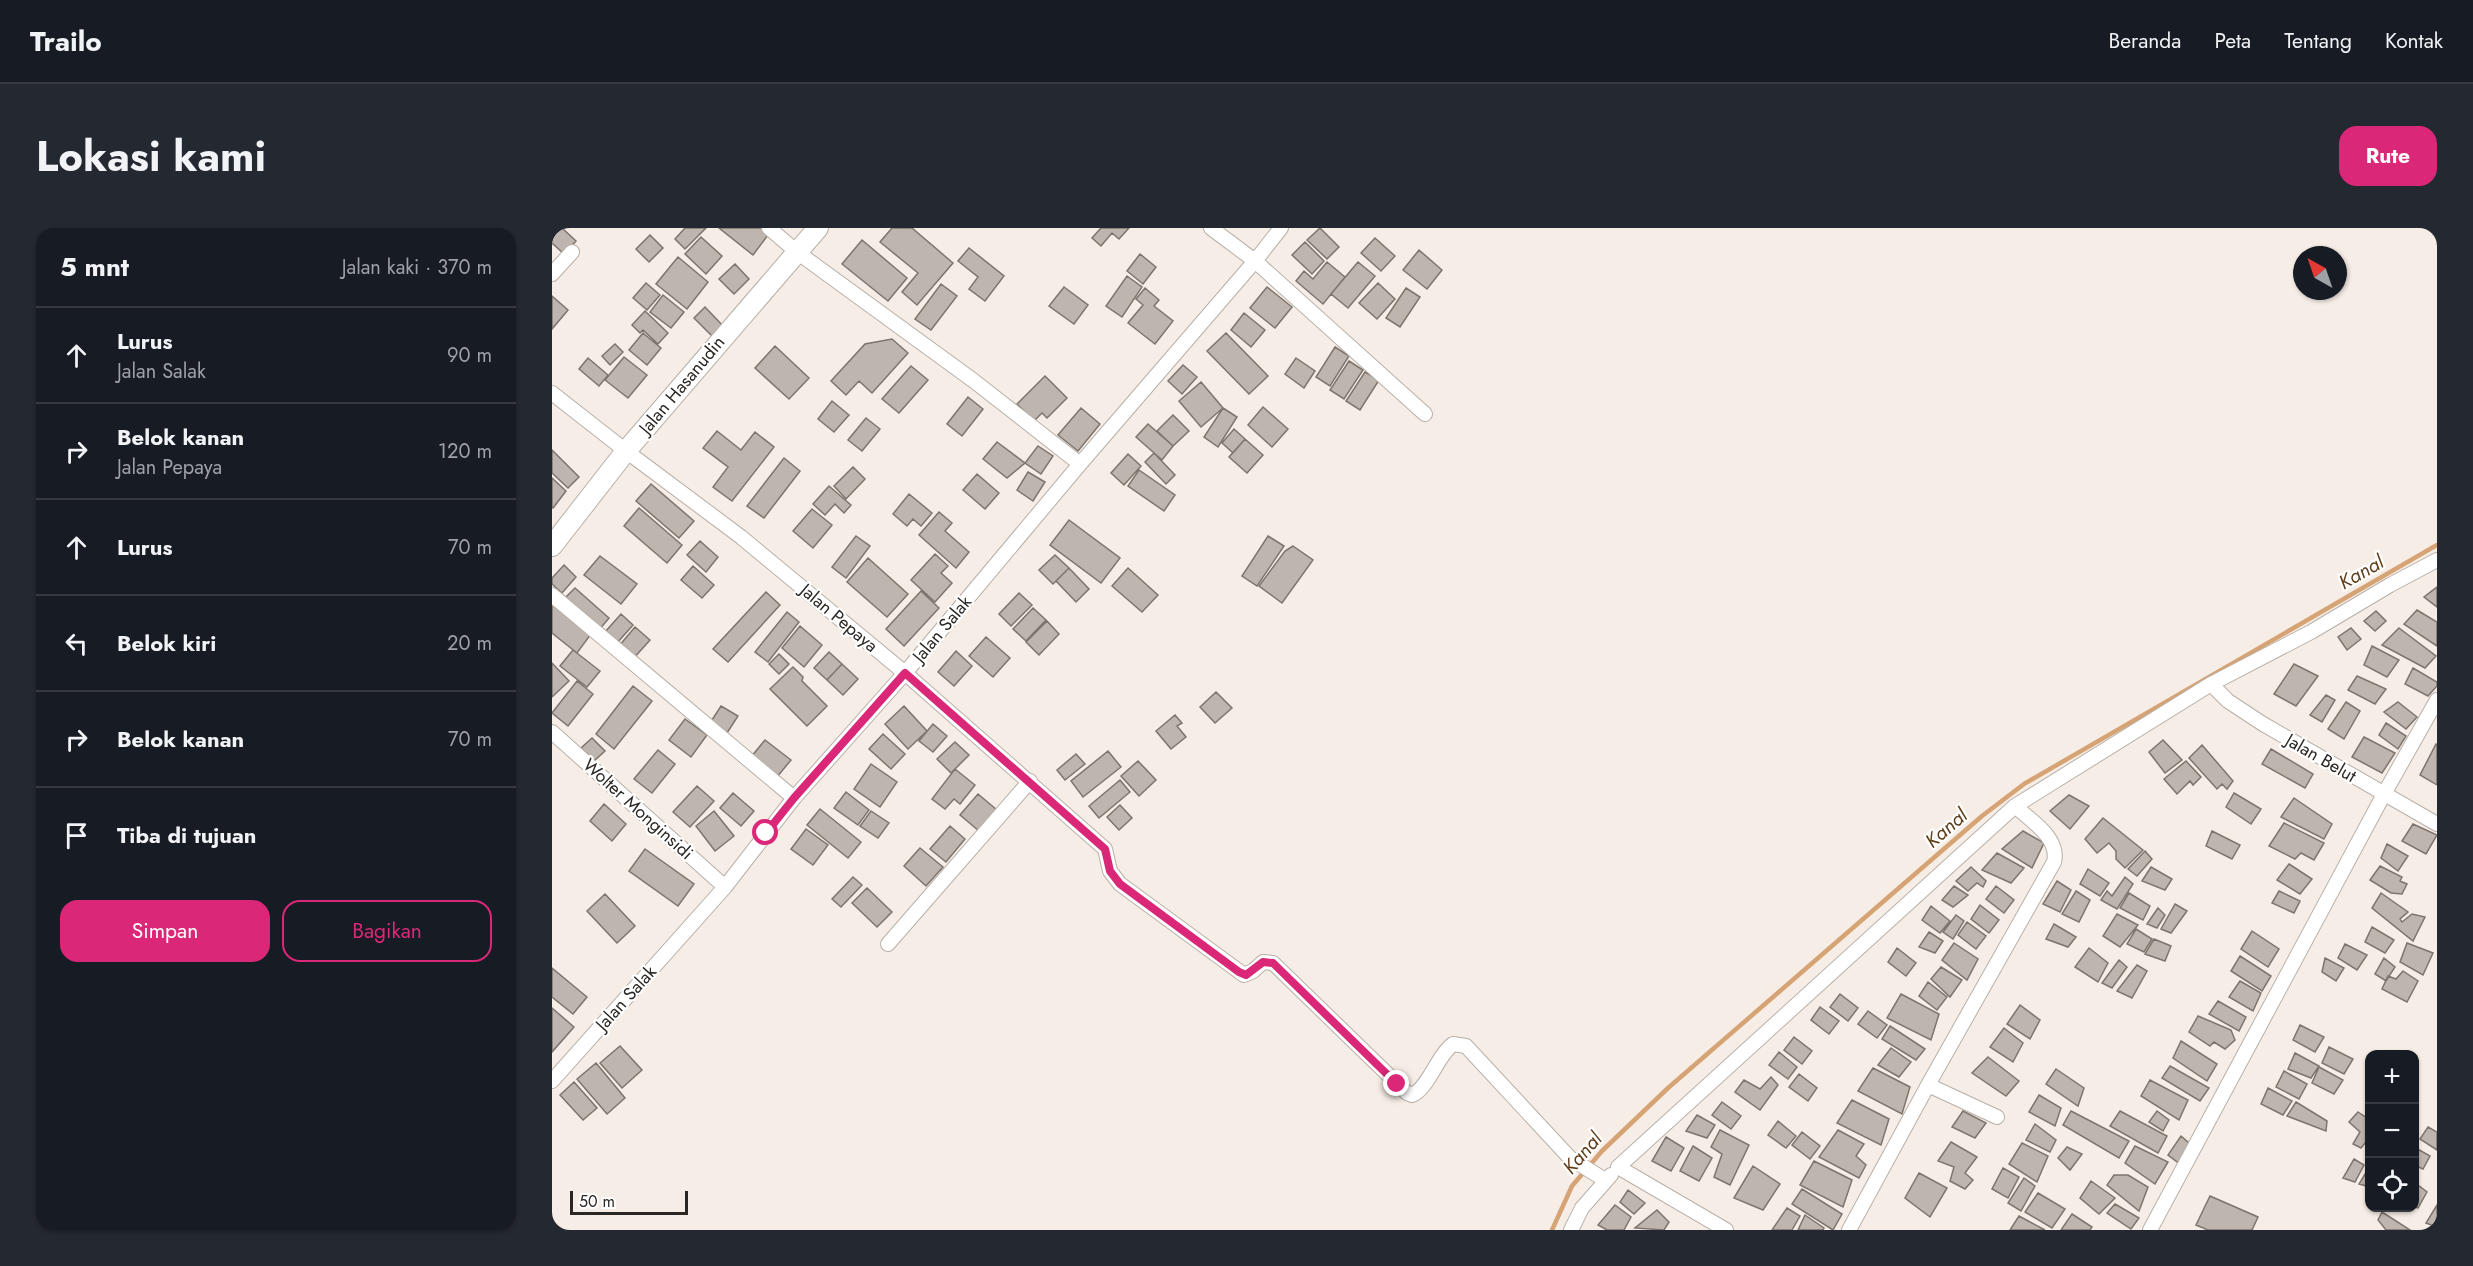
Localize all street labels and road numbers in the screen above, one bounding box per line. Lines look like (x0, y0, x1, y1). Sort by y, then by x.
street label: Jalan Hasanudin (632, 330, 731, 441)
street label: Jalan Pepaya (793, 576, 884, 658)
street label: Jalan Salak (905, 590, 978, 669)
street label: Jalan Belut (2279, 726, 2362, 789)
street label: Wolter Monginsidi (577, 752, 699, 866)
street label: Jalan Salak (588, 960, 662, 1038)

